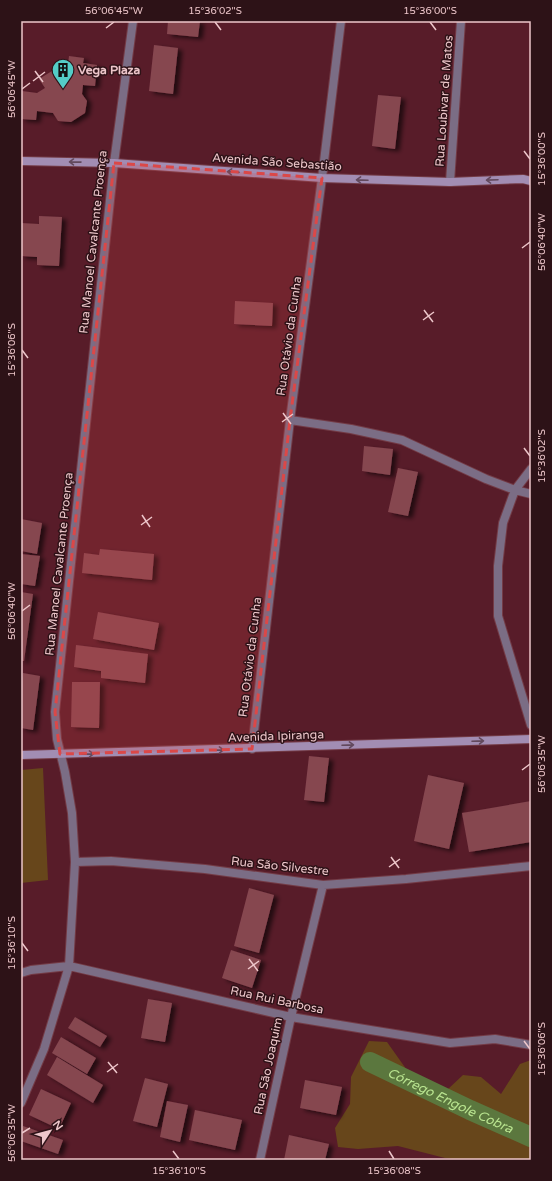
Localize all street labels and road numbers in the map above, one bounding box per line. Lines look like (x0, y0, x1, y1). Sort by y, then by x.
street label: Rua Loubivar de Matos (432, 35, 456, 167)
street label: Rua Manoel Cavalcante Proença (76, 150, 110, 334)
street label: Avenida São Sebastião (212, 150, 342, 174)
street label: Rua Otávio da Cunha (274, 275, 304, 397)
street label: Rua Manoel Cavalcante Proença (42, 472, 76, 656)
street label: Rua Otávio da Cunha (236, 596, 264, 718)
street label: Avenida Ipiranga (228, 727, 324, 745)
street label: Rua São Silvestre (230, 854, 330, 878)
street label: Rua Rui Barbosa (229, 983, 325, 1017)
street label: Rua São Joaquim (251, 1016, 285, 1116)

